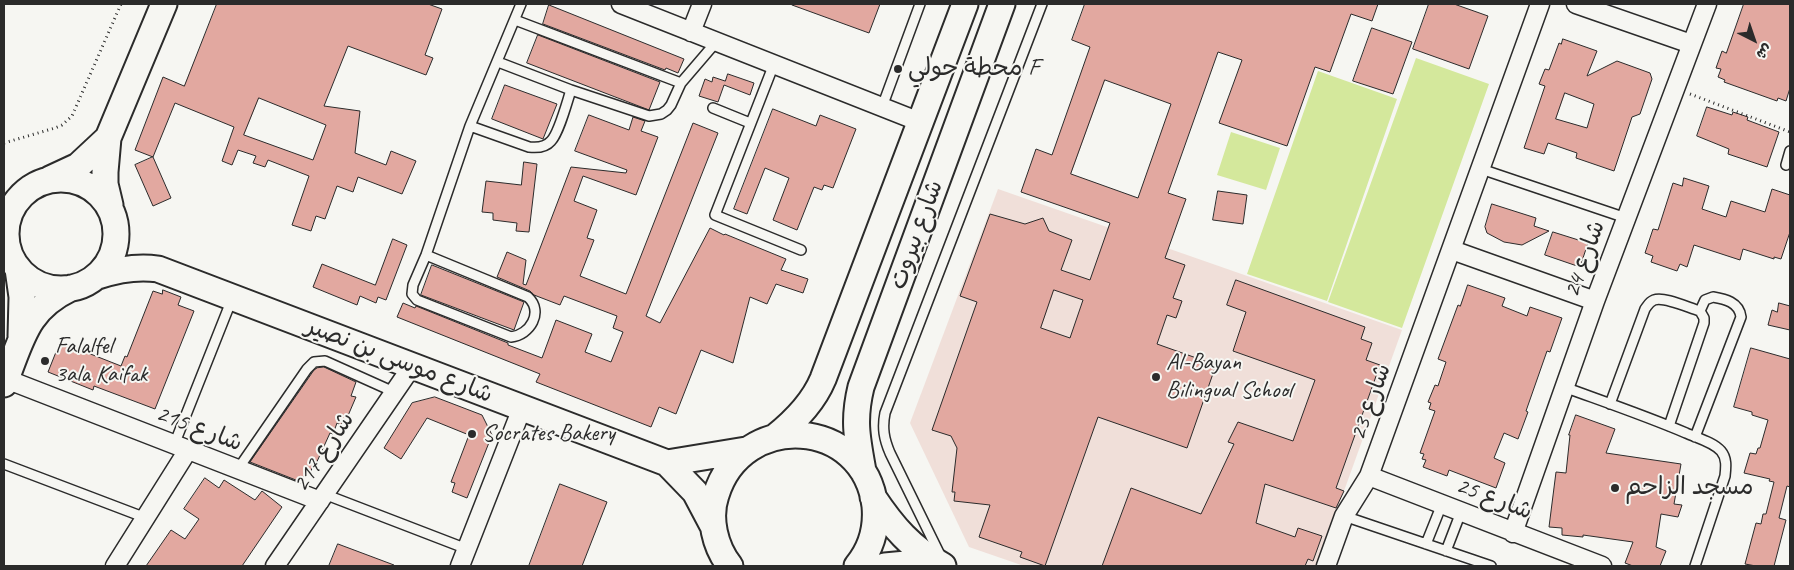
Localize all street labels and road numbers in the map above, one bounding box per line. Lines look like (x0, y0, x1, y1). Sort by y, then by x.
street label: شارع بيروت (884, 176, 950, 294)
street label: شارع 24 (1558, 217, 1612, 301)
street label: شارع موسى بن نصير (301, 312, 497, 410)
street label: شارع 23 (1344, 360, 1398, 444)
street label: شارع 215 (152, 399, 246, 459)
street label: شارع 217 (287, 407, 361, 497)
street label: شارع 25 (1452, 471, 1536, 527)

